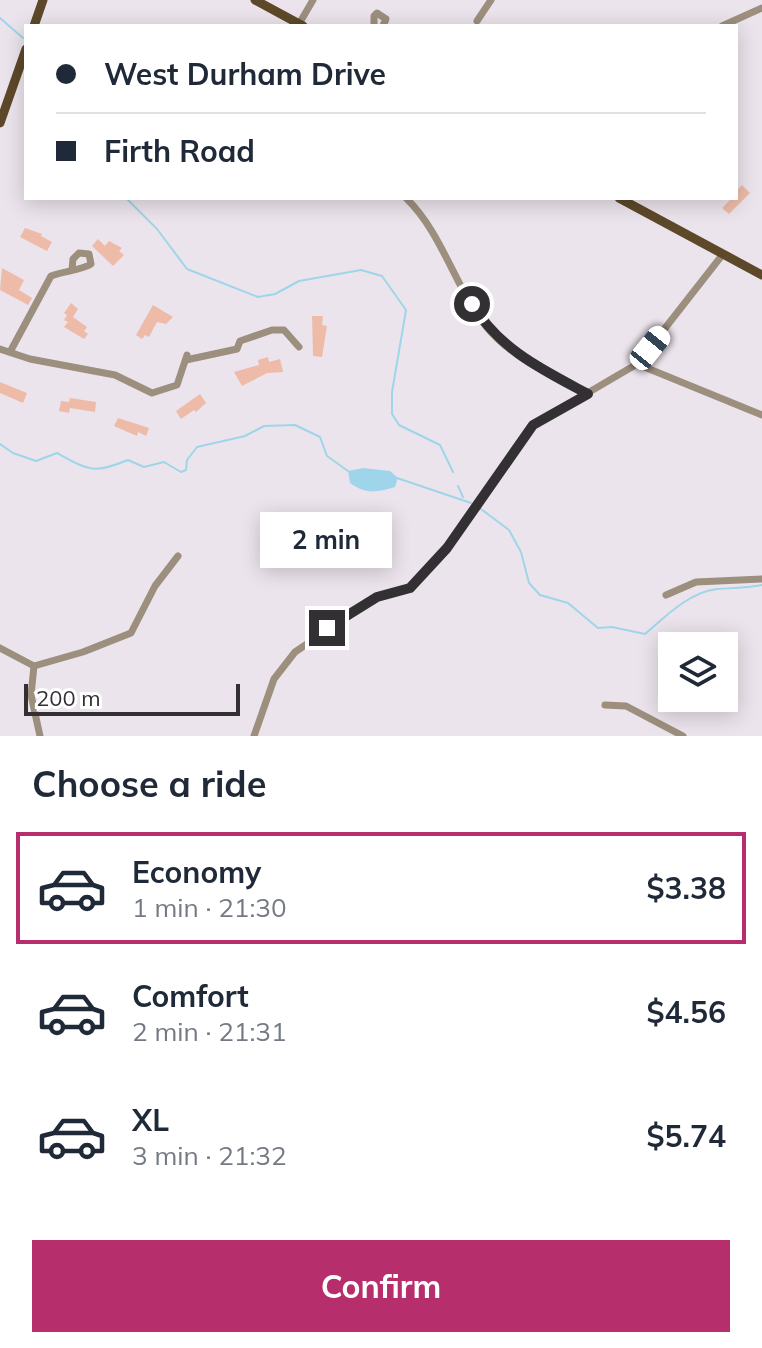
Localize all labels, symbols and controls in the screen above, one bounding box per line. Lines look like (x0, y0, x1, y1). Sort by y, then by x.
text: West Durham Drive (104, 55, 386, 93)
text: Firth Road (104, 132, 255, 170)
route start (454, 286, 490, 322)
car (626, 322, 674, 374)
callout: 2 min (261, 512, 393, 568)
text: 2 min (292, 523, 360, 556)
route end (309, 610, 345, 646)
map controls (658, 632, 738, 712)
button: layers (658, 632, 738, 712)
scale bar (24, 680, 240, 716)
text: 200 m (36, 684, 101, 712)
text: Choose a ride (32, 761, 266, 806)
icon: car (36, 852, 108, 924)
text: Economy (132, 853, 261, 891)
text: $3.38 (647, 869, 726, 907)
text: 1 min · 21:30 (132, 891, 287, 924)
icon: car (36, 976, 108, 1048)
text: Comfort (132, 977, 249, 1015)
text: $4.56 (647, 993, 726, 1031)
text: 2 min · 21:31 (132, 1015, 287, 1048)
icon: car (36, 1100, 108, 1172)
text: XL (132, 1101, 169, 1139)
text: $5.74 (647, 1117, 726, 1155)
text: 3 min · 21:32 (132, 1139, 287, 1172)
button: Confirm (32, 1240, 730, 1332)

